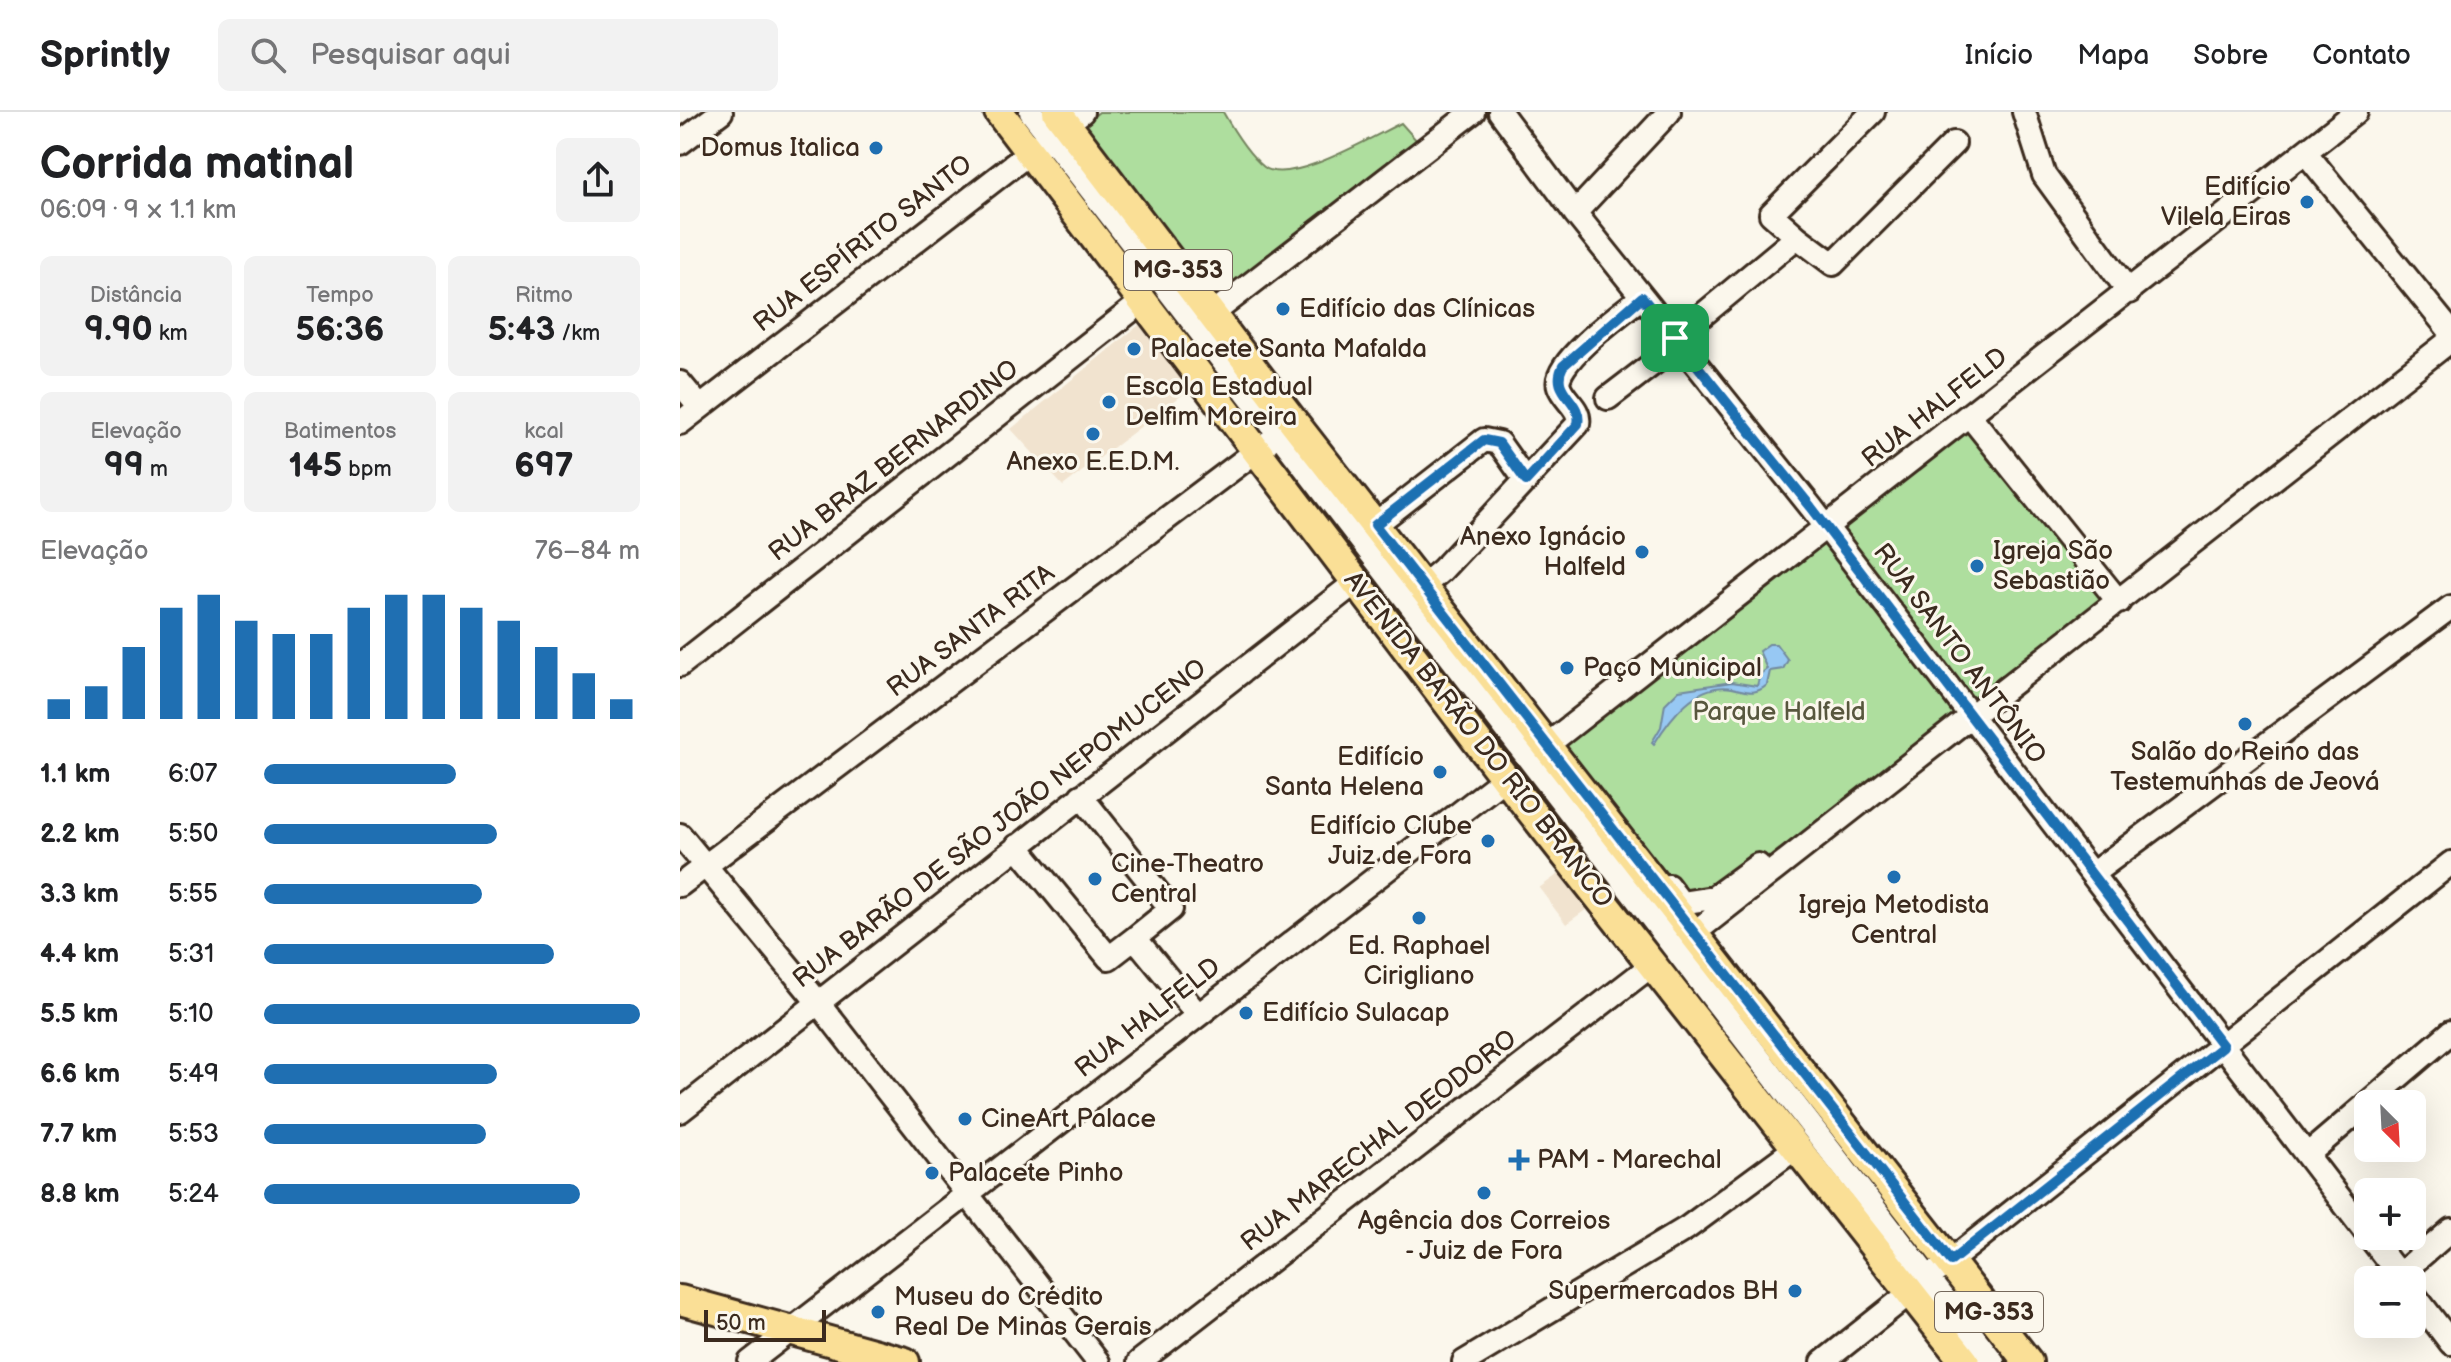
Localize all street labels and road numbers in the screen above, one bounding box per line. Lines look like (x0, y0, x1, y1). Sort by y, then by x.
street label: RUA ESPÍRITO SANTO (746, 147, 978, 339)
road number: MG-353 (1124, 250, 1232, 290)
street label: RUA HALFELD (1856, 342, 2014, 474)
street label: RUA BRAZ BERNARDINO (763, 354, 1025, 568)
street label: RUA SANTO ANTÔNIO (1866, 537, 2054, 770)
street label: RUA SANTA RITA (881, 558, 1061, 704)
street label: AVENIDA BARÃO DO RIO BRANCO (1337, 565, 1620, 914)
street label: RUA BARÃO DE SÃO JOÃO NEPOMUCENO (786, 652, 1213, 995)
street label: RUA HALFELD (1069, 952, 1227, 1084)
street label: RUA MARECHAL DEODORO (1235, 1024, 1523, 1258)
road number: MG-353 (1935, 1292, 2043, 1332)

